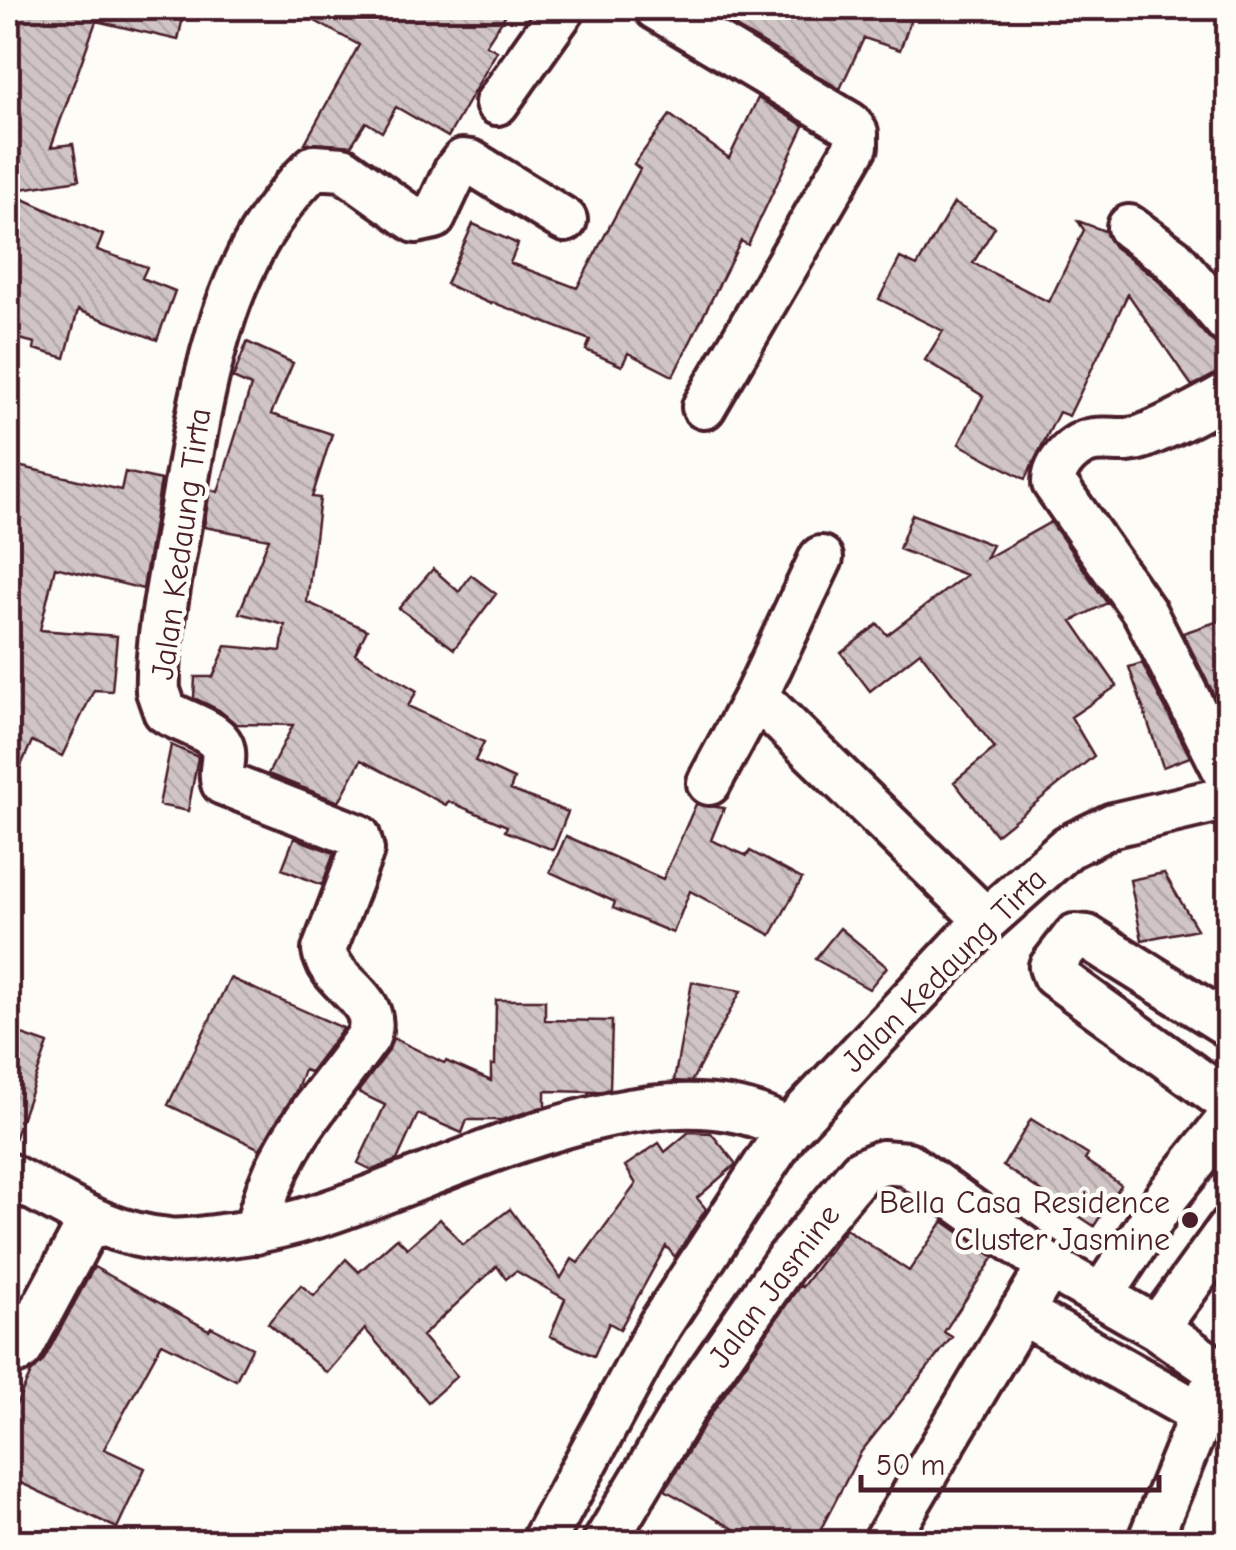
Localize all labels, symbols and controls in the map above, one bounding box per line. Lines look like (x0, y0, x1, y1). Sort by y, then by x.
street label: Jalan Kedaung Tirta (144, 406, 218, 682)
street label: Jalan Kedaung Tirta (834, 860, 1054, 1080)
place label: Bella Casa Residence Cluster Jasmine (879, 1184, 1170, 1258)
street label: Jalan Jasmine (701, 1197, 847, 1375)
marker: Bella Casa Residence Cluster Jasmine (1179, 1209, 1201, 1231)
scale bar (861, 1430, 1158, 1492)
text: 50 m (876, 1448, 945, 1483)

